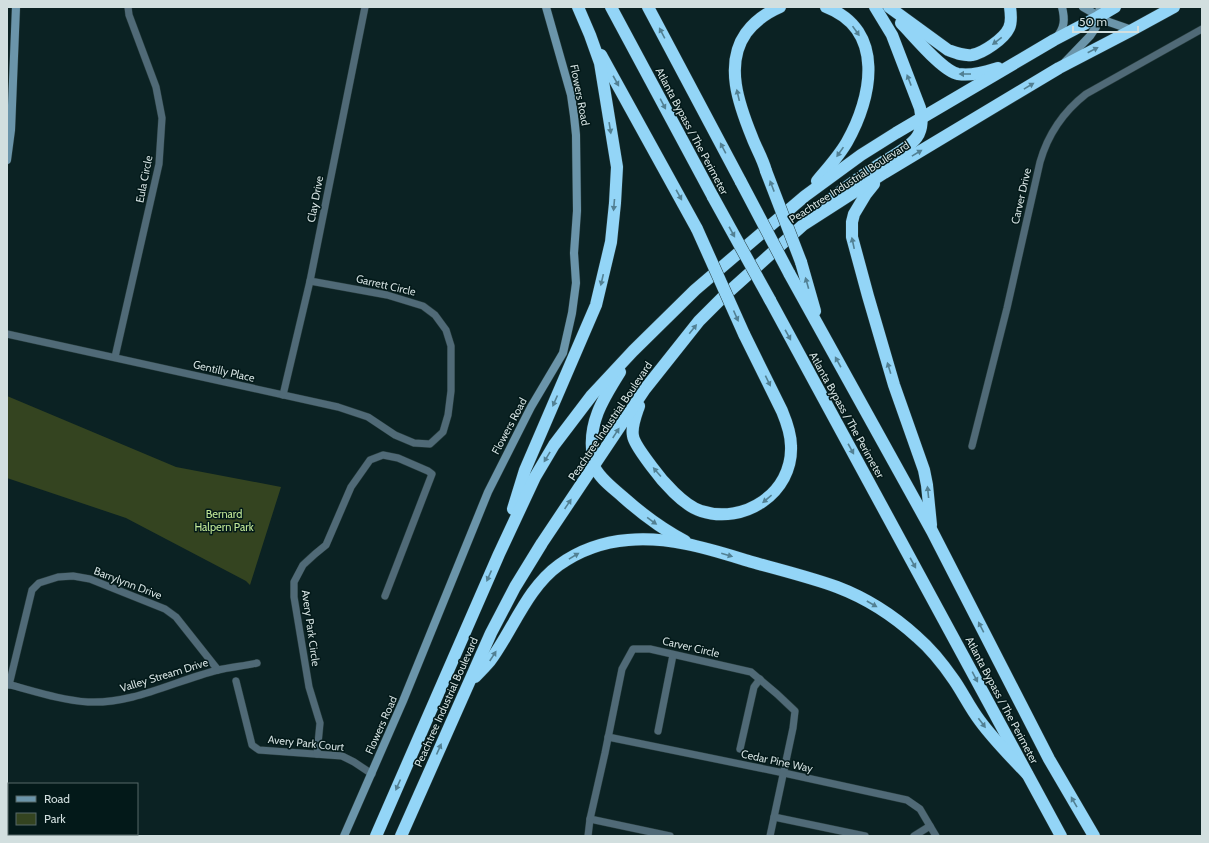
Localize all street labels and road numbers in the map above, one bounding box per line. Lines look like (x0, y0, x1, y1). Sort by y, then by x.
street label: Flowers Road (567, 63, 593, 127)
street label: Atlanta Bypass / The Perimeter (652, 65, 732, 197)
street label: Peachtree Industrial Boulevard (786, 138, 912, 226)
street label: Eula Circle (133, 154, 156, 204)
street label: Carver Drive (1008, 166, 1034, 225)
street label: Clay Drive (304, 174, 326, 223)
street label: Garrett Circle (355, 271, 418, 299)
street label: Atlanta Bypass / The Perimeter (806, 350, 888, 481)
street label: Gentilly Place (192, 357, 257, 385)
street label: Peachtree Industrial Boulevard (565, 359, 655, 483)
street label: Flowers Road (488, 395, 530, 457)
street label: Barrylynn Drive (92, 564, 164, 603)
street label: Avery Park Circle (299, 589, 323, 668)
street label: Carver Circle (661, 634, 721, 660)
street label: Atlanta Bypass / The Perimeter (962, 634, 1042, 766)
street label: Peachtree Industrial Boulevard (411, 635, 481, 769)
street label: Valley Stream Drive (118, 655, 210, 695)
street label: Flowers Road (362, 694, 400, 756)
street label: Avery Park Court (267, 732, 345, 754)
street label: Cedar Pine Way (740, 747, 815, 776)

